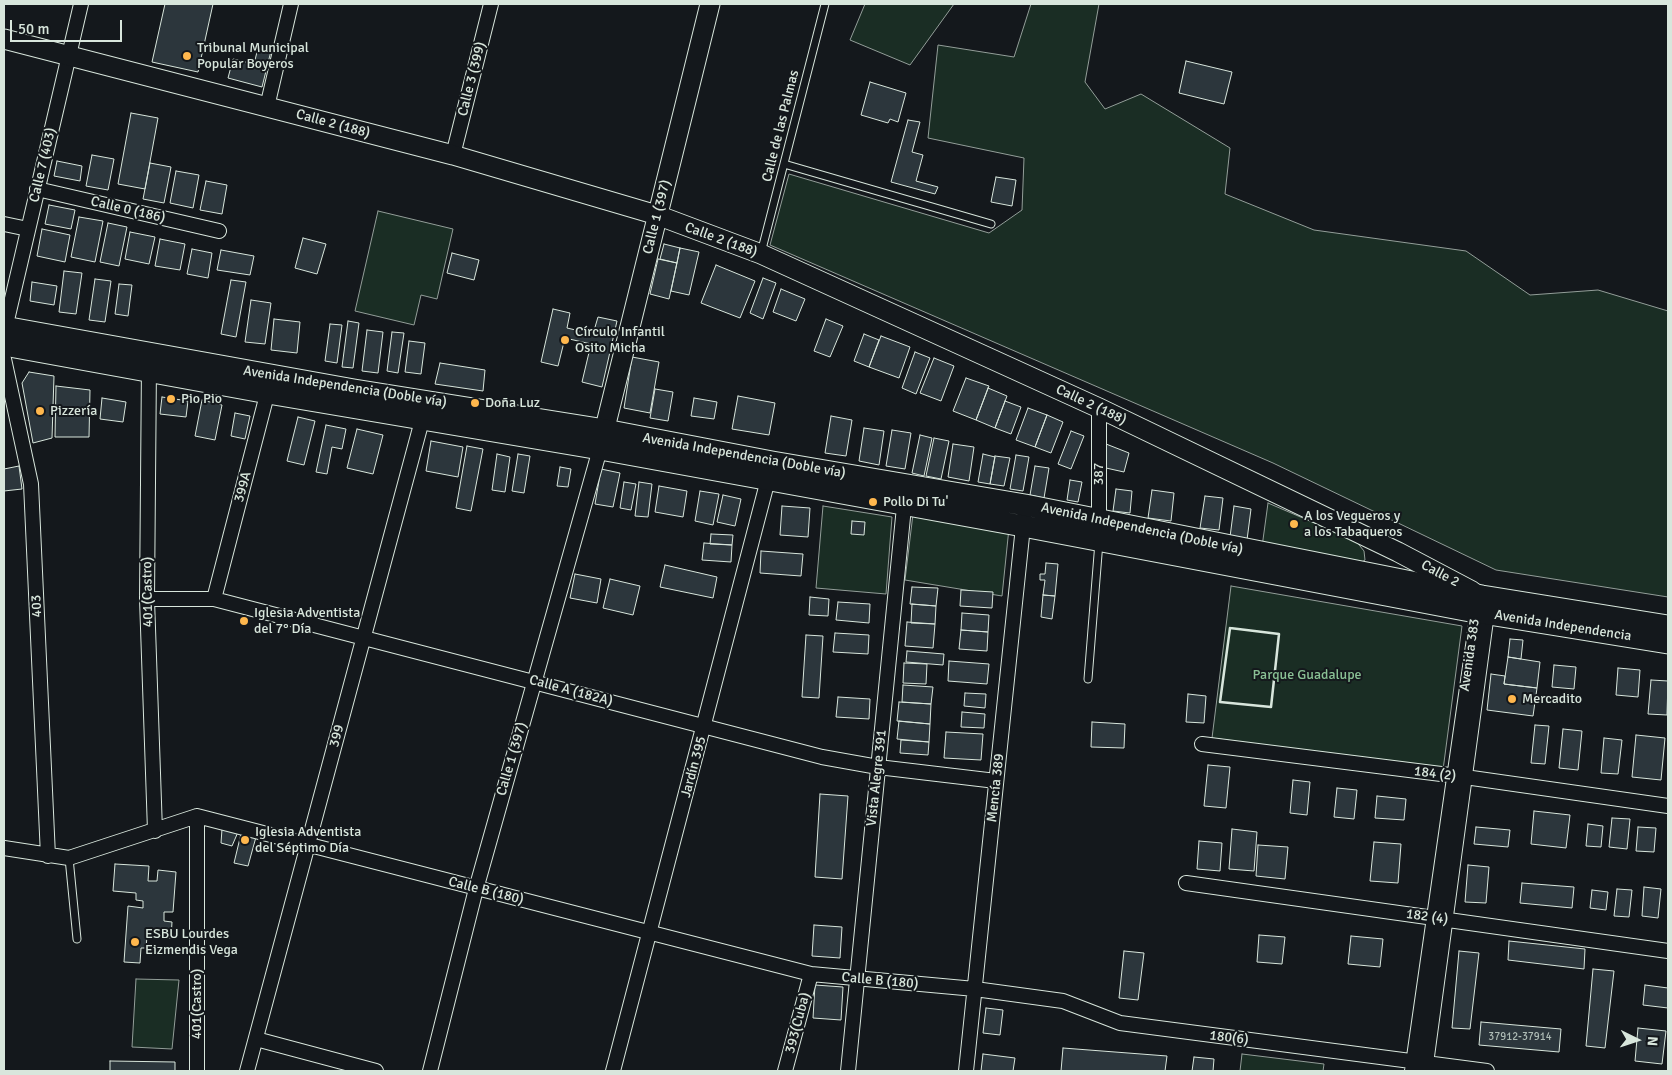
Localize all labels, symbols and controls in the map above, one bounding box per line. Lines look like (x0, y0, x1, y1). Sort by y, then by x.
scale bar (12, 10, 125, 42)
text: 50 m (18, 20, 49, 38)
place label: Tribunal Municipal Popular Boyeros (197, 40, 309, 72)
street label: Calle 3 (399) (455, 40, 489, 118)
marker: Tribunal Municipal Popular Boyeros (181, 50, 193, 62)
street label: Calle de las Palmas (759, 68, 803, 184)
street label: Calle 2 (188) (294, 106, 372, 142)
street label: Calle 7 (403) (26, 126, 60, 204)
street label: Calle 1 (397) (640, 178, 674, 256)
street label: Calle 0 (186) (89, 193, 167, 227)
street label: Calle 2 (188) (682, 219, 760, 261)
place label: Círculo Infantil Osito Micha (575, 324, 665, 357)
marker: Círculo Infantil Osito Micha (559, 334, 571, 346)
street label: Avenida Independencia (Doble vía) (242, 363, 448, 411)
street label: Calle 2 (188) (1053, 381, 1129, 429)
place label: Pio Pio (181, 391, 222, 407)
marker: Pio Pio (165, 393, 177, 405)
place label: Doña Luz (485, 395, 540, 411)
marker: Doña Luz (469, 397, 481, 409)
place label: Pizzería (50, 403, 97, 419)
marker: Pizzería (34, 405, 46, 417)
street label: Avenida Independencia (Doble vía) (641, 430, 847, 482)
street label: 387 (1091, 463, 1107, 485)
street label: 399A (231, 470, 255, 504)
place label: Pollo Di Tu' (883, 494, 948, 510)
marker: Pollo Di Tu' (867, 496, 879, 508)
street label: Avenida Independencia (Doble vía) (1040, 499, 1244, 559)
place label: A los Vegueros y a los Tabaqueros (1304, 508, 1402, 540)
marker: A los Vegueros y a los Tabaqueros (1288, 518, 1300, 530)
street label: 401(Castro) (139, 557, 157, 627)
street label: Calle 2 (1418, 557, 1462, 591)
street label: 403 (28, 594, 46, 618)
place label: Iglesia Adventista del 7° Día (254, 605, 360, 638)
street label: Avenida Independencia (1493, 607, 1633, 645)
marker: Iglesia Adventista del 7° Día (238, 615, 250, 627)
street label: Avenida 383 (1457, 618, 1483, 692)
park label: Parque Guadalupe (1252, 667, 1362, 683)
street label: Calle A (182A) (527, 672, 615, 710)
place label: Mercadito (1522, 691, 1582, 707)
marker: Mercadito (1506, 693, 1518, 705)
street label: Calle 1 (397) (493, 720, 531, 798)
street label: 399 (326, 723, 348, 749)
street label: Vista Alegre 391 (864, 729, 890, 827)
street label: Jardín 395 (678, 735, 710, 799)
street label: Mencía 389 (984, 753, 1008, 823)
street label: 184 (2) (1413, 763, 1457, 785)
place label: Iglesia Adventista del Séptimo Día (255, 824, 361, 856)
marker: Iglesia Adventista del Séptimo Día (239, 834, 251, 846)
street label: Calle B (180) (447, 874, 525, 908)
street label: 182 (4) (1405, 906, 1449, 928)
place label: ESBU Lourdes Eizmendis Vega (145, 926, 238, 959)
marker: ESBU Lourdes Eizmendis Vega (129, 936, 141, 948)
street label: 401(Castro) (189, 969, 205, 1039)
street label: Calle B (180) (841, 969, 919, 993)
street label: 393(Cuba) (782, 991, 814, 1055)
north arrow (1612, 1015, 1662, 1065)
street label: 180(6) (1208, 1027, 1250, 1049)
house number: 37912-37914 (1488, 1030, 1552, 1044)
text: N (1644, 1036, 1661, 1047)

